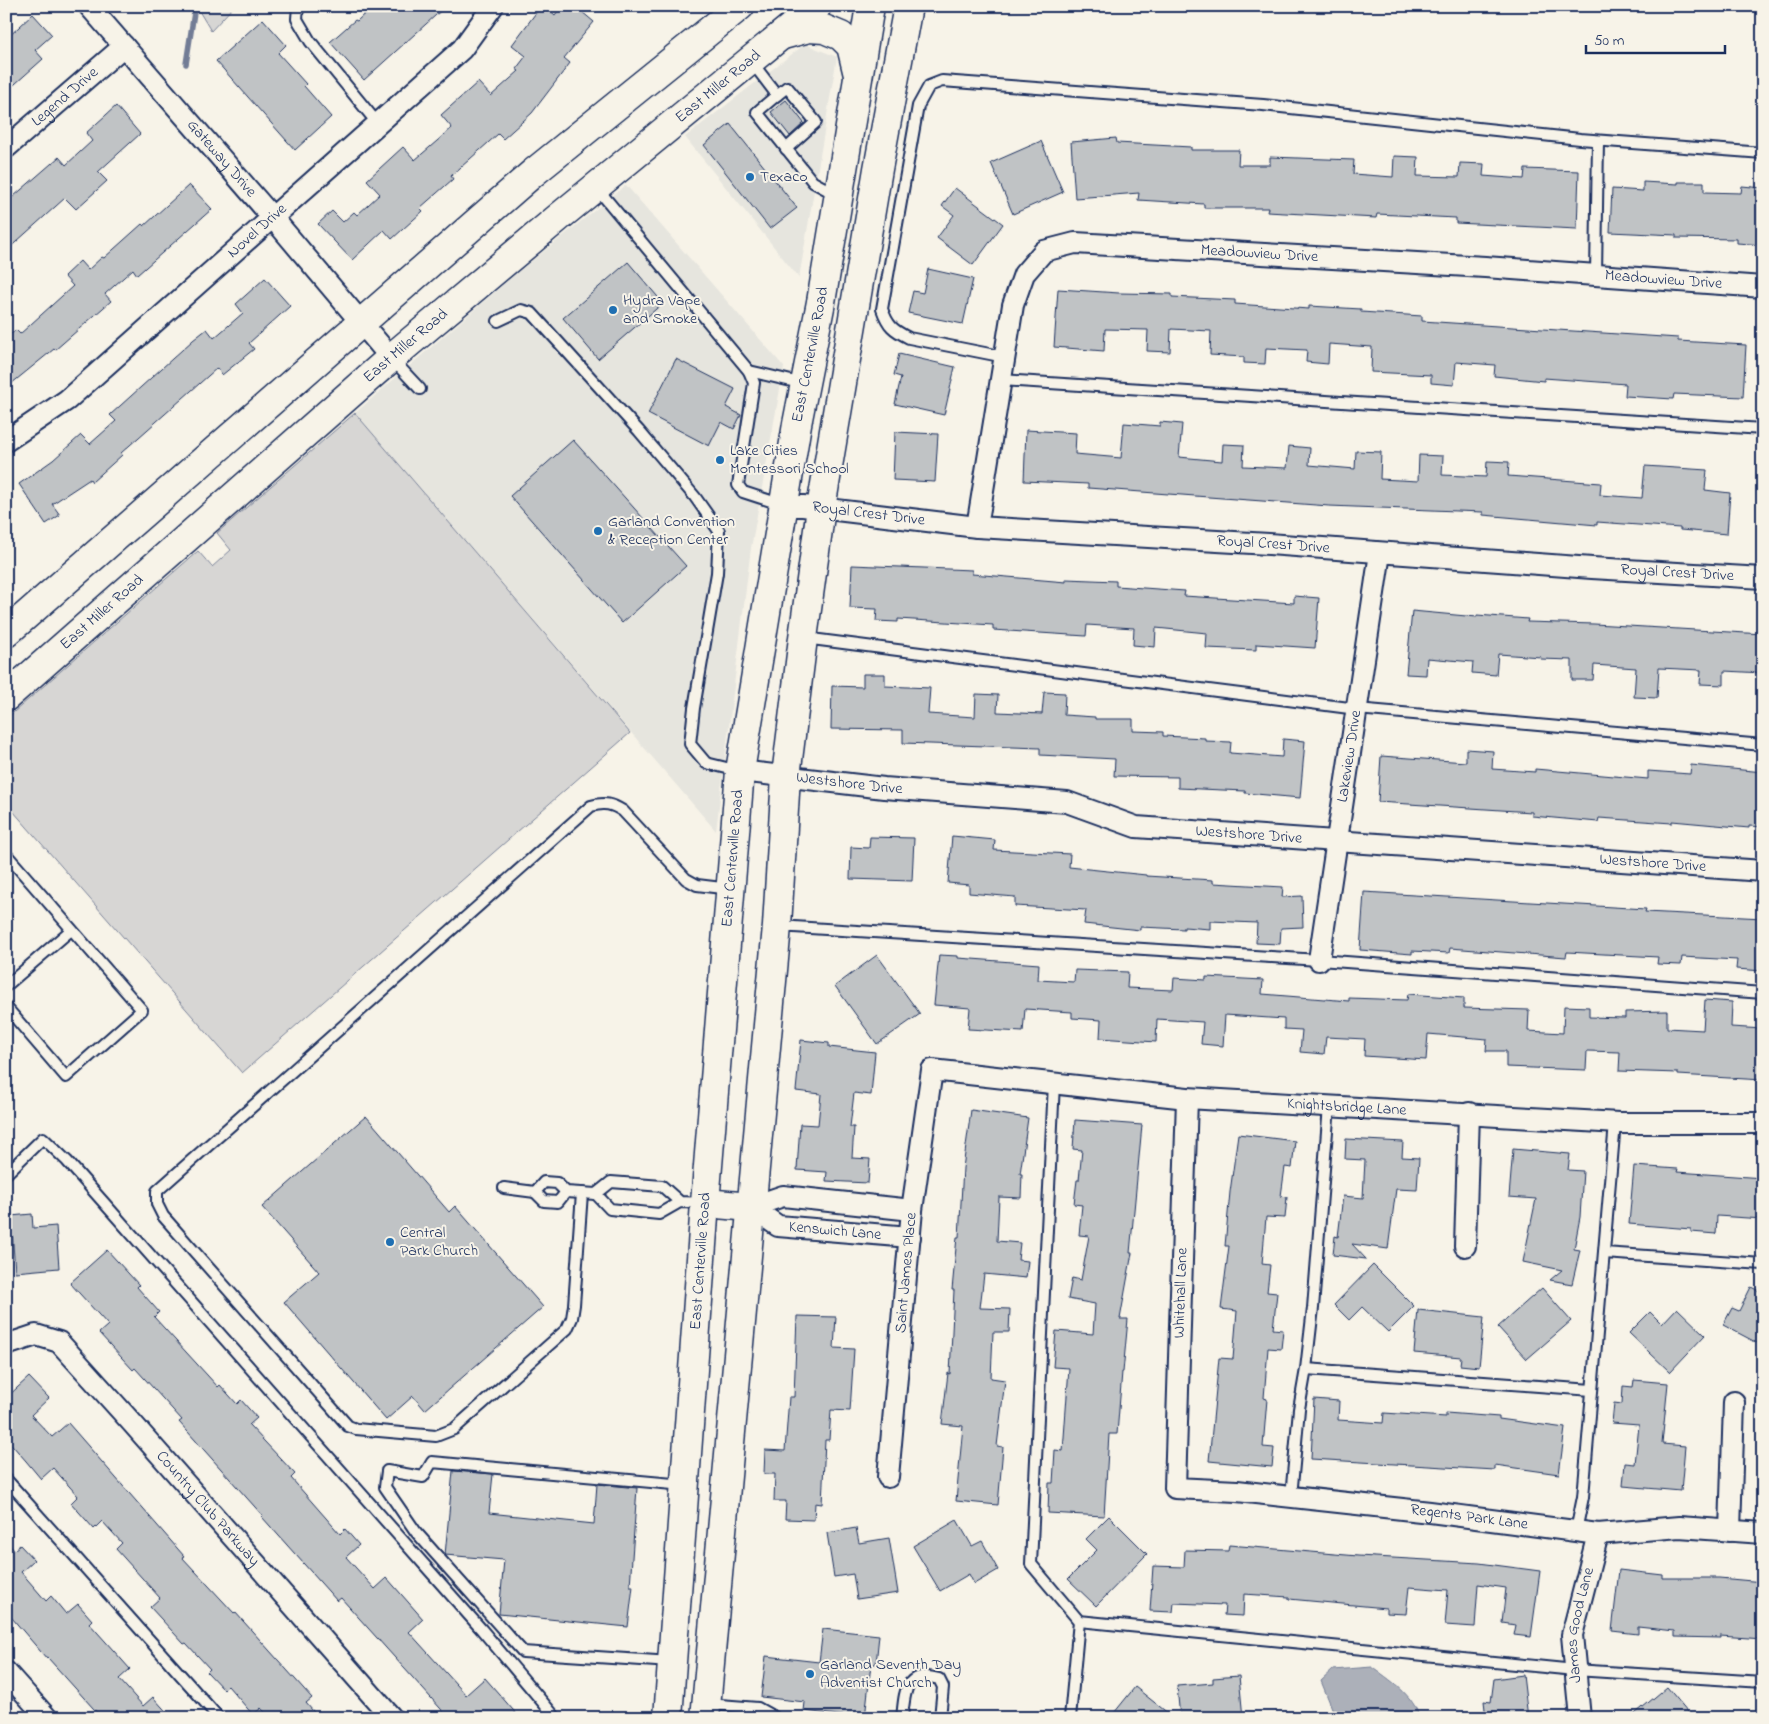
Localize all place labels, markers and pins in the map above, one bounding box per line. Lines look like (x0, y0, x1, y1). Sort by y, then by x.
place label: Texaco (760, 165, 808, 189)
marker: Texaco (744, 171, 756, 183)
place label: Hydra Vape and Smoke (623, 289, 701, 331)
marker: Hydra Vape and Smoke (607, 304, 619, 316)
place label: Lake Cities Montessori School (730, 439, 849, 481)
marker: Lake Cities Montessori School (714, 454, 726, 466)
place label: Garland Convention & Reception Center (608, 510, 735, 552)
marker: Garland Convention & Reception Center (592, 525, 604, 537)
place label: Central Park Church (400, 1221, 478, 1263)
marker: Central Park Church (384, 1236, 396, 1248)
place label: Garland Seventh Day Adventist Church (820, 1653, 961, 1695)
marker: Garland Seventh Day Adventist Church (804, 1668, 816, 1680)

